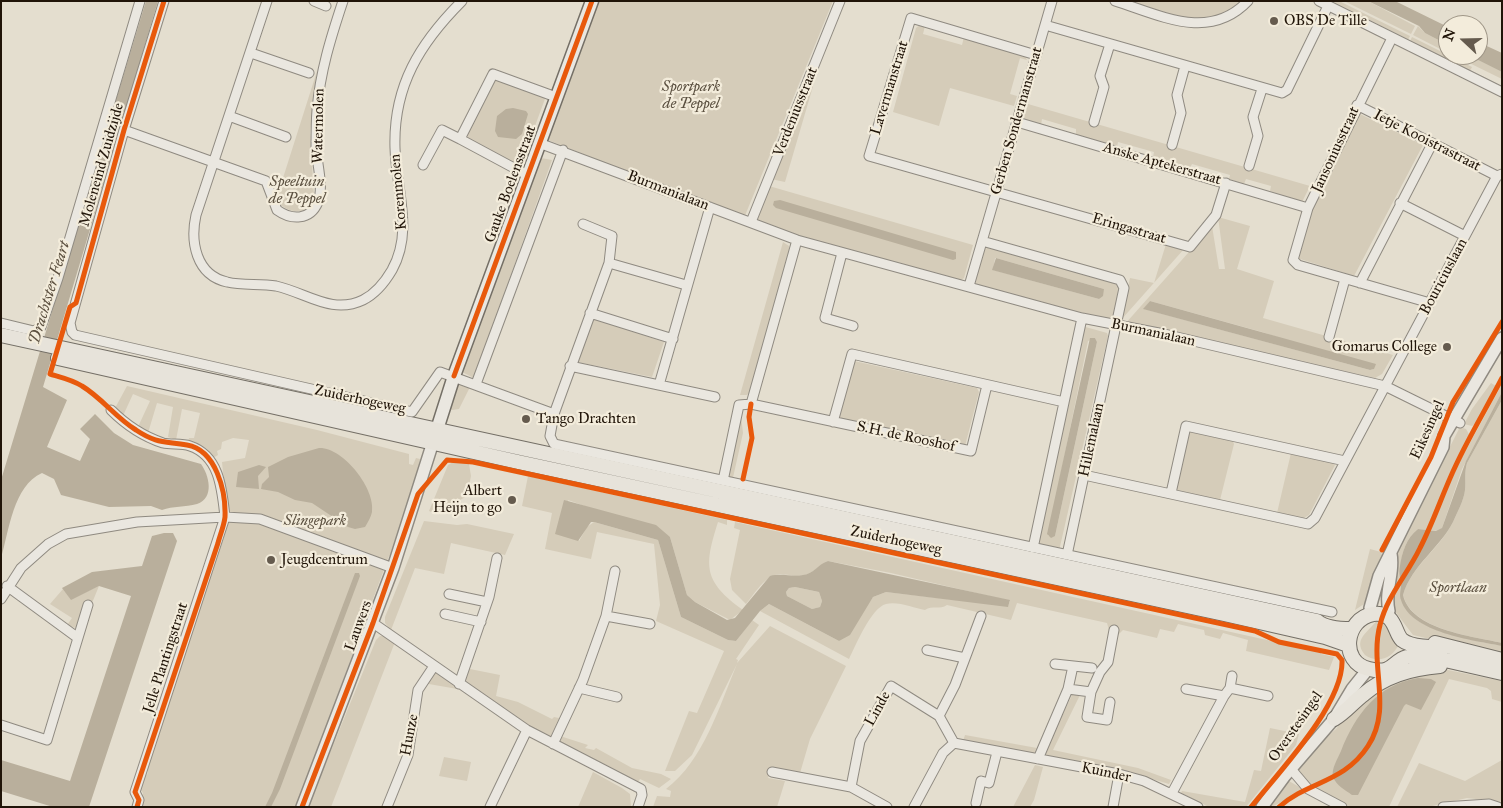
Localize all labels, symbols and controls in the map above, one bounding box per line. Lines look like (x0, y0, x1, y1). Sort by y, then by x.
place label: OBS De Tille (1284, 12, 1367, 30)
marker: OBS De Tille (1268, 15, 1280, 27)
north arrow (1438, 15, 1488, 65)
text: N (1439, 26, 1460, 43)
street label: Lavermanstraat (867, 39, 913, 137)
street label: Gerben Sondermanstraat (987, 45, 1047, 197)
street label: Verdeniusstraat (770, 65, 822, 159)
park label: Sportpark de Peppel (662, 78, 720, 113)
street label: Watermolen (309, 88, 329, 164)
street label: Moleneind Zuidzijde (76, 101, 128, 229)
street label: Jansoniusstraat (1308, 104, 1364, 196)
street label: Ietje Kooistrastraat (1370, 106, 1484, 176)
street label: Gauke Boelensstraat (481, 123, 541, 245)
street label: Anske Aptekerstraat (1101, 139, 1223, 189)
street label: Korenmolen (387, 153, 411, 231)
street label: Burmanialaan (625, 167, 711, 215)
park label: Speeltuin de Peppel (269, 173, 325, 208)
street label: Eringastraat (1090, 210, 1168, 248)
street label: Bouriciuslaan (1416, 236, 1472, 318)
water label: Drachtster Feart (25, 239, 75, 347)
street label: Burmanialaan (1109, 315, 1197, 351)
place label: Gomarus College (1332, 338, 1437, 356)
marker: Gomarus College (1441, 341, 1453, 353)
street label: Zuiderhogeweg (313, 382, 407, 418)
street label: Eikesingel (1407, 398, 1449, 462)
street label: Hillemalaan (1075, 401, 1109, 479)
place label: Tango Drachten (536, 410, 636, 428)
marker: Tango Drachten (520, 413, 532, 425)
street label: S.H. de Rooshof (855, 418, 957, 456)
place label: Albert Heijn to go (433, 482, 502, 517)
marker: Albert Heijn to go (506, 494, 518, 506)
park label: Slingepark (284, 512, 346, 530)
street label: Zuiderhogeweg (849, 523, 943, 559)
place label: Jeugdcentrum (281, 551, 368, 569)
marker: Jeugdcentrum (265, 554, 277, 566)
park label: Sportlaan (1429, 579, 1487, 597)
street label: Lauwers (342, 598, 376, 654)
street label: Jelle Plantingstraat (140, 600, 192, 716)
street label: Linde (861, 688, 895, 730)
street label: Overstesingel (1265, 688, 1327, 766)
street label: Hunze (397, 713, 423, 757)
street label: Kuinder (1080, 759, 1132, 787)

